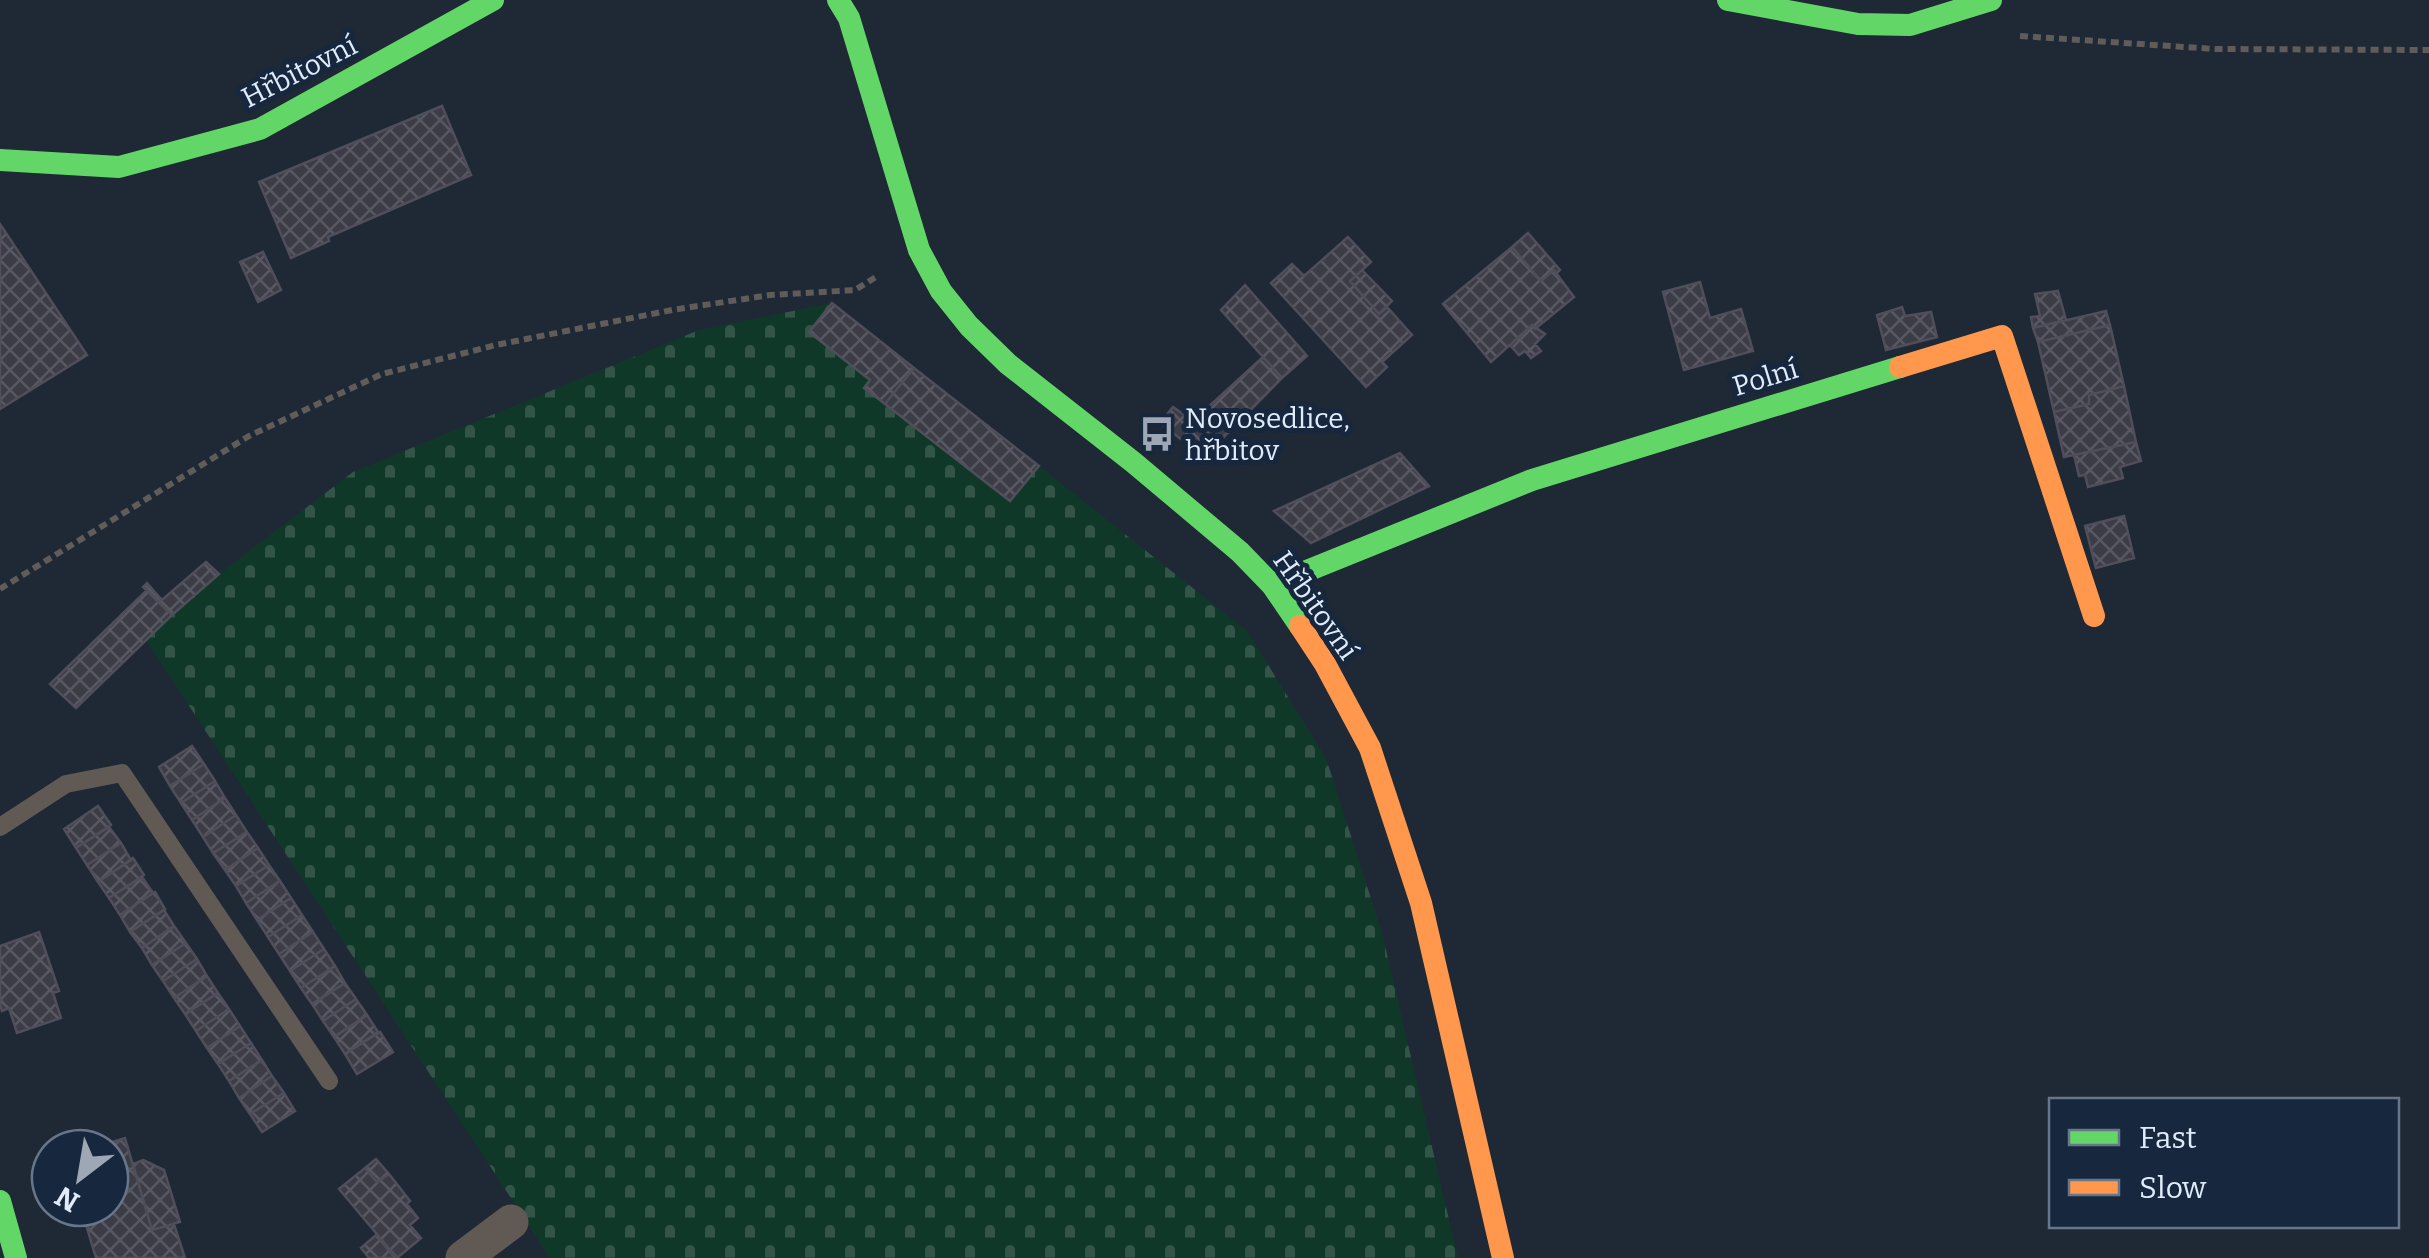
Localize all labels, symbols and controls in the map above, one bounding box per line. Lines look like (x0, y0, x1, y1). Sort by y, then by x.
street label: Hřbitovní (236, 28, 363, 114)
street label: Polní (1729, 352, 1802, 403)
place label: Novosedlice, hřbitov (1185, 402, 1350, 467)
bus stop icon: Novosedlice, hřbitov (1138, 415, 1176, 453)
street label: Hřbitovní (1266, 545, 1365, 666)
legend (2049, 1098, 2399, 1228)
text: Fast (2139, 1120, 2197, 1156)
north arrow (30, 1128, 130, 1228)
text: Slow (2139, 1170, 2207, 1206)
text: N (50, 1179, 85, 1219)

